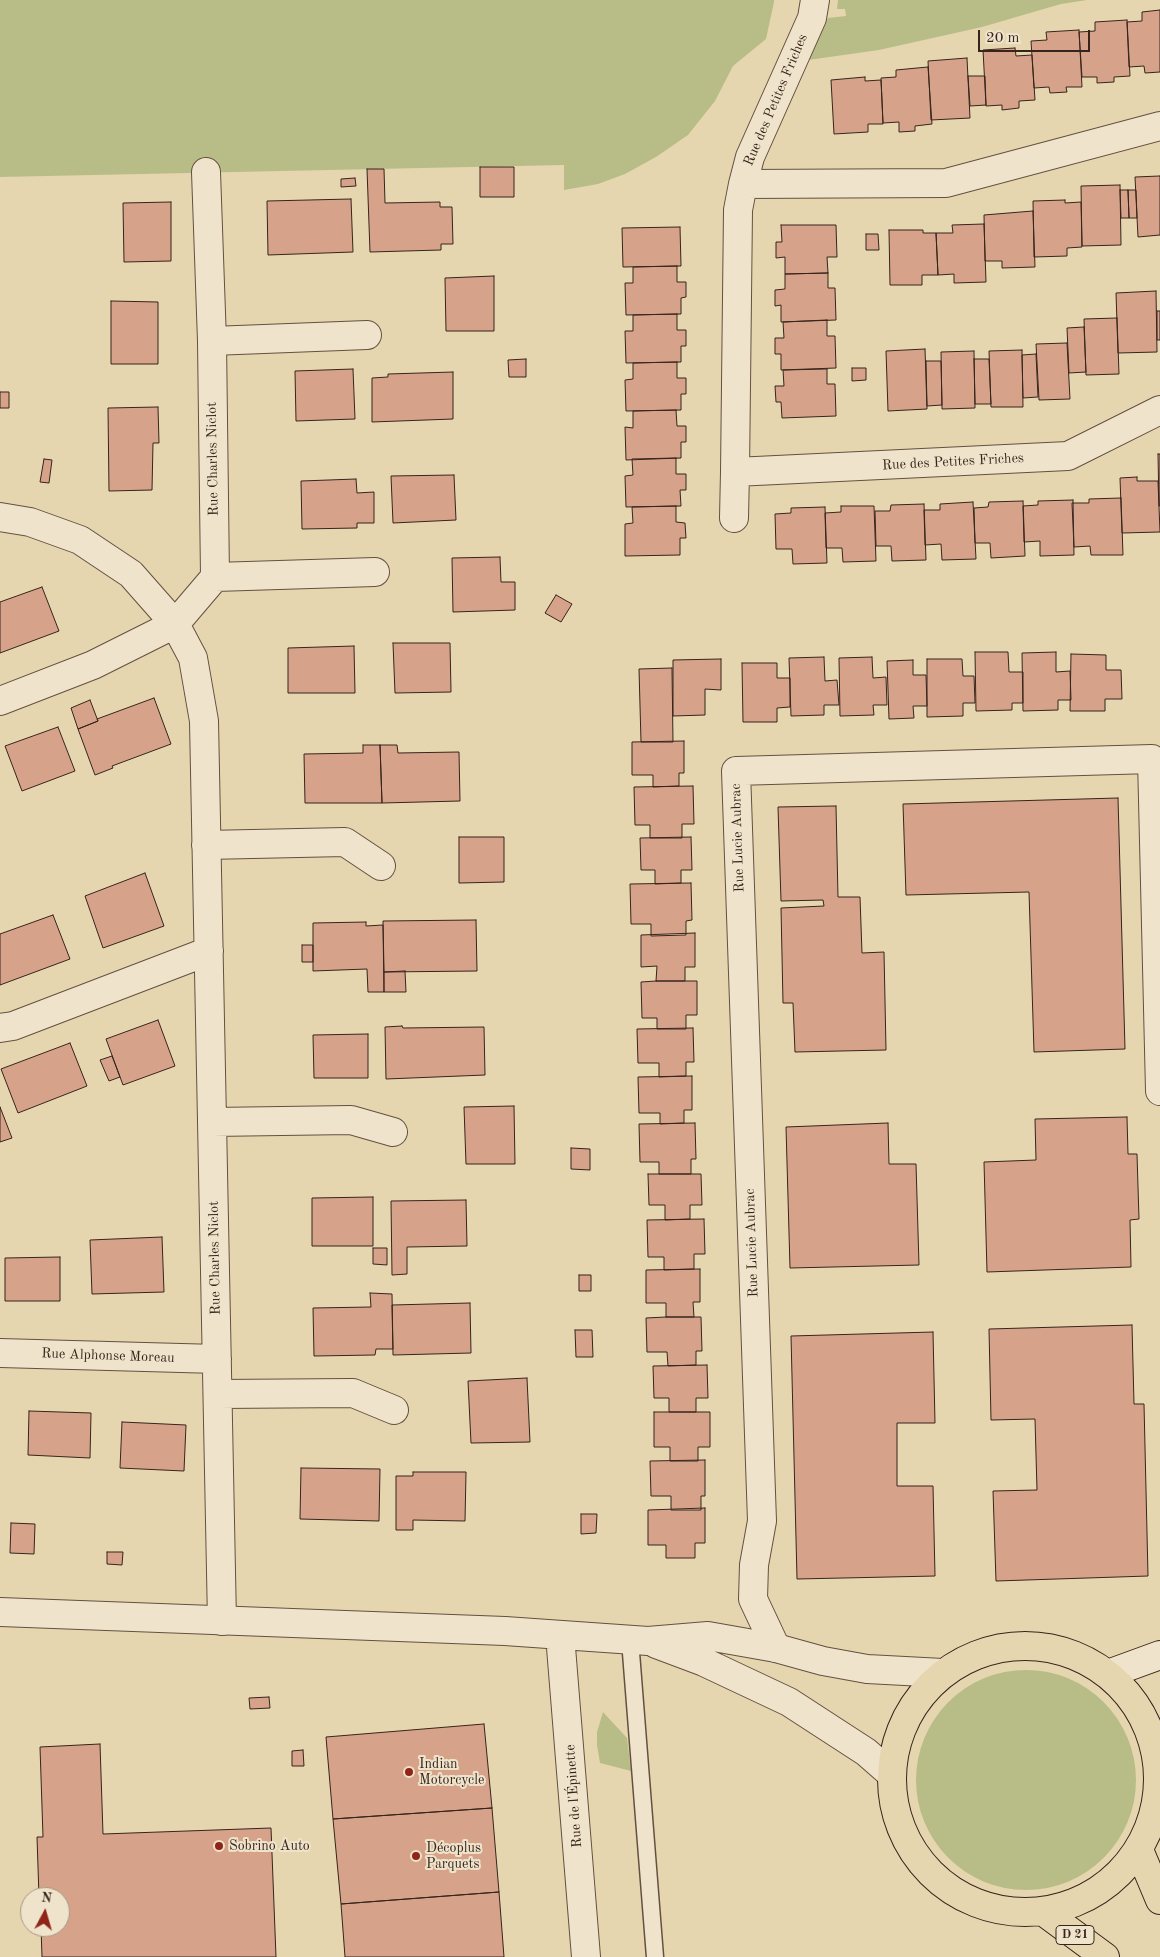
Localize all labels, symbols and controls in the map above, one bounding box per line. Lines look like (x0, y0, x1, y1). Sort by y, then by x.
scale bar (980, 20, 1092, 52)
street label: Rue des Petites Friches (741, 31, 811, 169)
text: 20 m (986, 31, 1020, 46)
street label: Rue Charles Niclot (204, 402, 222, 516)
street label: Rue des Petites Friches (882, 450, 1024, 474)
street label: Rue Lucie Aubrac (728, 783, 748, 893)
street label: Rue Lucie Aubrac (742, 1188, 762, 1298)
street label: Rue Charles Niclot (206, 1201, 224, 1315)
street label: Rue Alphonse Moreau (41, 1345, 175, 1367)
street label: Rue de l'Épinette (562, 1744, 586, 1848)
place label: Indian Motorcycle (419, 1756, 484, 1788)
marker: Indian Motorcycle (403, 1766, 415, 1778)
place label: Sobrino Auto (229, 1838, 310, 1854)
marker: Sobrino Auto (213, 1840, 225, 1852)
place label: Décoplus Parquets (426, 1840, 481, 1872)
marker: Décoplus Parquets (410, 1850, 422, 1862)
north arrow (20, 1887, 70, 1937)
text: N (40, 1891, 53, 1906)
road number: D 21 (1056, 1926, 1094, 1944)

